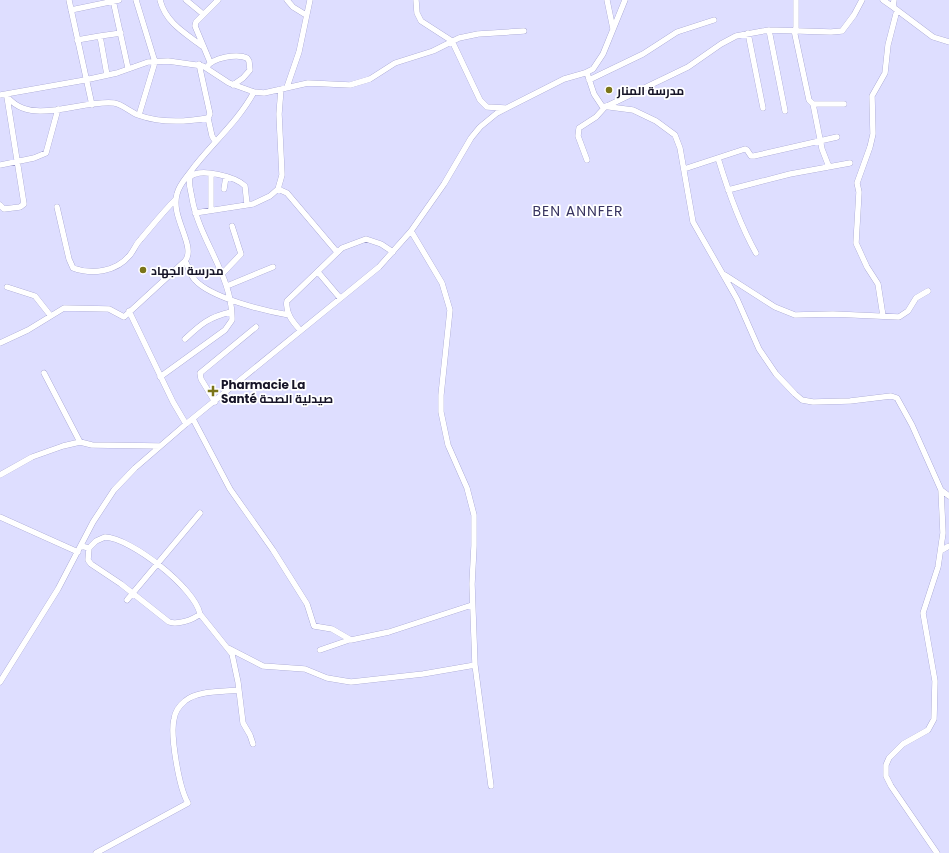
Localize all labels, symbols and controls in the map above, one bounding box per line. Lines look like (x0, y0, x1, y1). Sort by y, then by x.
place label: مدرسة المنار (616, 82, 684, 99)
marker: مدرسة المنار (604, 85, 614, 95)
district label: BEN ANNFER (532, 201, 624, 221)
place label: مدرسة الجهاد (151, 262, 224, 279)
marker: مدرسة الجهاد (138, 265, 148, 275)
place label: Pharmacie La Santé صيدلية الصحة (221, 376, 333, 407)
marker: Pharmacie La Santé صيدلية الصحة (208, 386, 218, 396)

